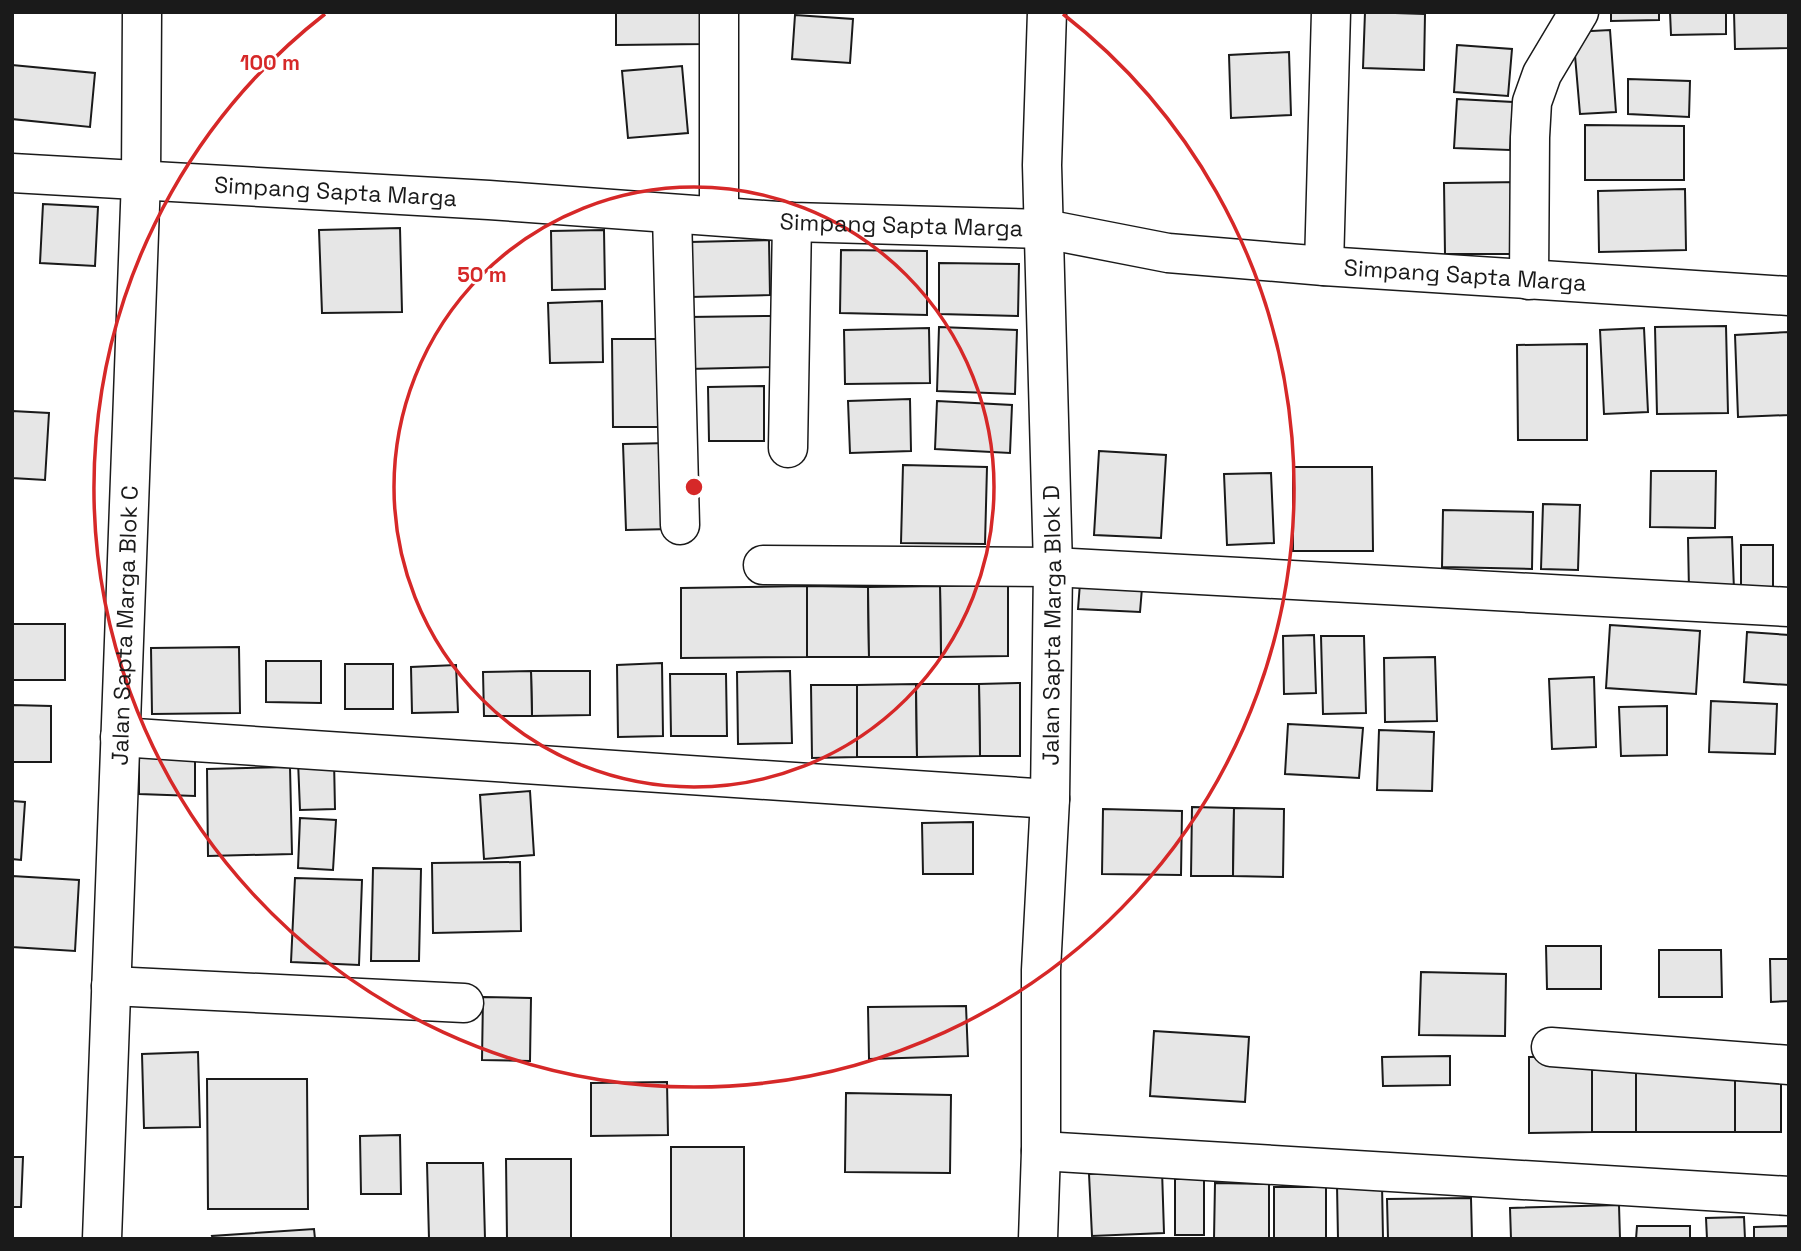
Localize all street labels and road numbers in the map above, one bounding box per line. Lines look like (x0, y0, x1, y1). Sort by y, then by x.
street label: Simpang Sapta Marga (213, 169, 458, 213)
street label: Simpang Sapta Marga (779, 206, 1023, 243)
street label: Simpang Sapta Marga (1343, 252, 1587, 298)
street label: Jalan Sapta Marga Blok C (104, 485, 145, 766)
street label: Jalan Sapta Marga Blok D (1035, 485, 1068, 766)

